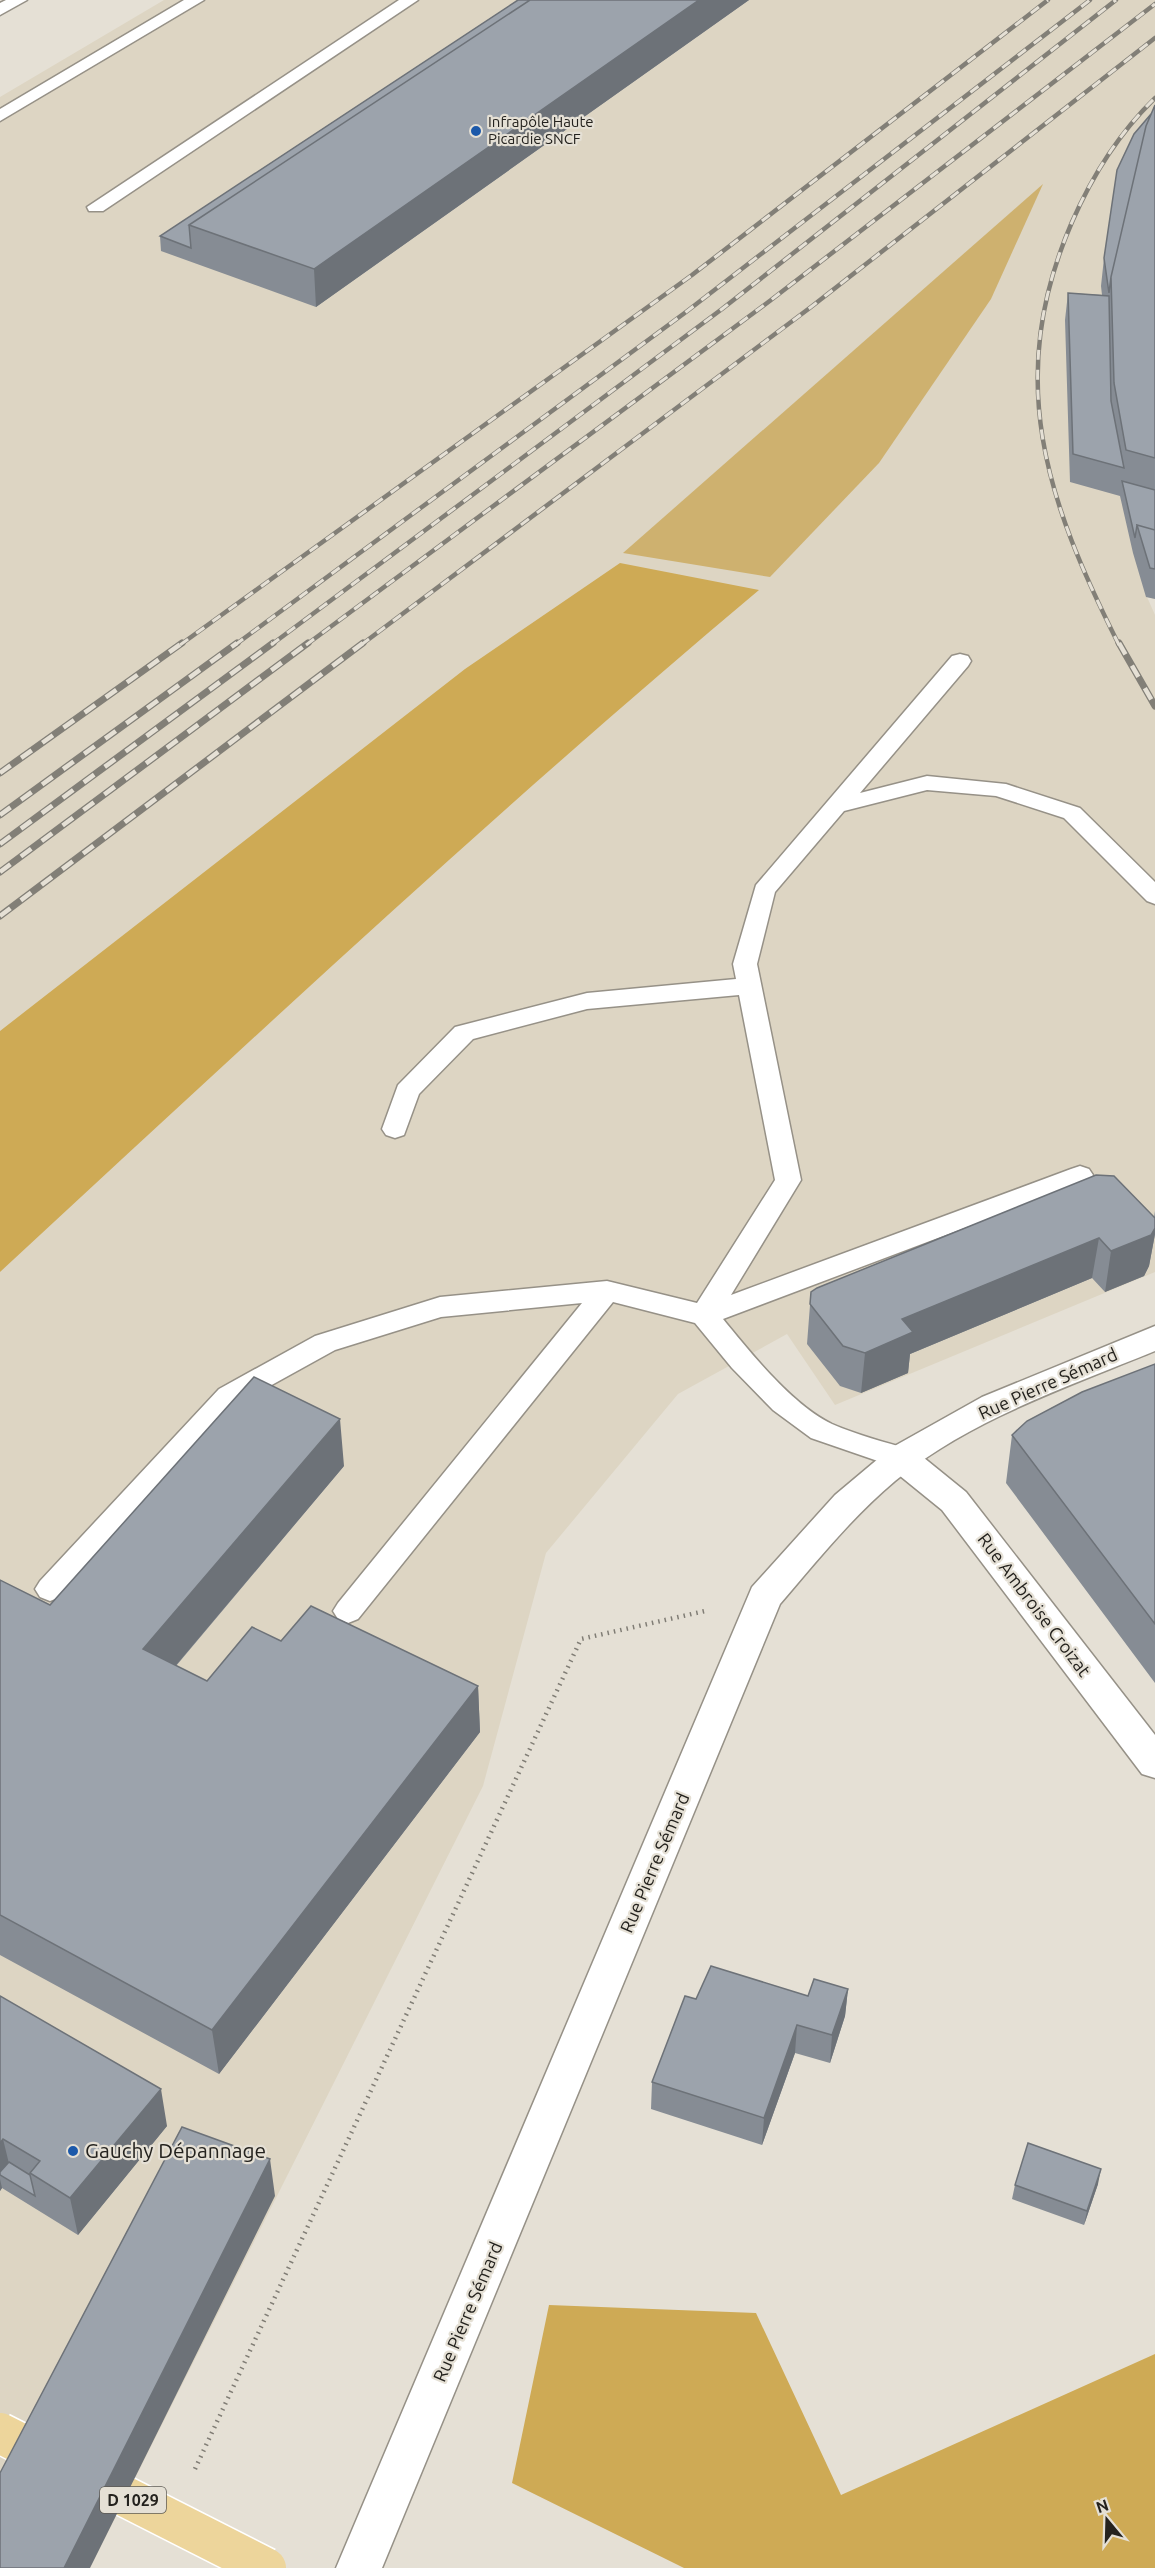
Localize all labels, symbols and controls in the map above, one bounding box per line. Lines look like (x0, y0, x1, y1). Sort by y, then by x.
place label: Infrapôle Haute Picardie SNCF (488, 113, 594, 147)
marker: Infrapôle Haute Picardie SNCF (469, 124, 483, 138)
street label: Rue Pierre Sémard (975, 1343, 1120, 1423)
street label: Rue Ambroise Croizat (974, 1529, 1095, 1680)
street label: Rue Pierre Sémard (616, 1790, 693, 1935)
place label: Gauchy Dépannage (85, 2138, 266, 2162)
marker: Gauchy Dépannage (66, 2144, 80, 2158)
street label: Rue Pierre Sémard (429, 2239, 506, 2384)
road number: D 1029 (100, 2487, 166, 2513)
north arrow (1077, 2490, 1137, 2550)
text: N (1094, 2495, 1111, 2516)

